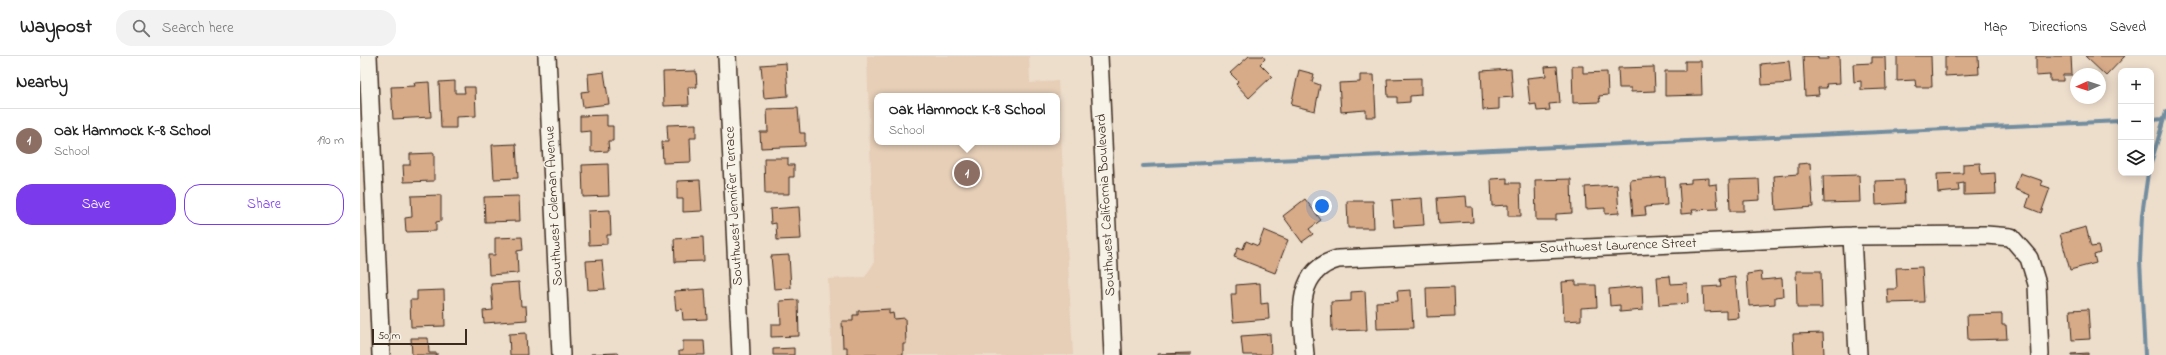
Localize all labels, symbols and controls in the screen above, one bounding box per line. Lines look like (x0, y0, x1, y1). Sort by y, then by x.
search box (116, 10, 396, 46)
text: Waypost (20, 14, 92, 41)
icon: search (130, 17, 152, 39)
text: Search here (162, 17, 234, 39)
text: Map (1984, 17, 2007, 38)
text: Directions (2029, 17, 2087, 38)
text: Saved (2109, 17, 2146, 38)
north arrow (2070, 68, 2106, 104)
map controls (2118, 68, 2154, 176)
button: + (2118, 68, 2154, 104)
text: Nearby (16, 70, 68, 95)
popup (874, 93, 1060, 145)
text: Oak Hammock K-8 School (889, 99, 1045, 121)
button: − (2118, 104, 2154, 140)
street label: Southwest California Boulevard (1091, 113, 1121, 297)
text: Oak Hammock K-8 School (54, 120, 211, 142)
text: School (889, 121, 924, 140)
street label: Southwest Coleman Avenue (539, 125, 569, 287)
street label: Southwest Jennifer Terrace (719, 125, 749, 286)
text: 1 (27, 131, 31, 150)
text: 190 m (317, 131, 344, 150)
button: layers (2118, 140, 2154, 176)
text: School (54, 142, 90, 161)
pin: 1 (954, 158, 980, 188)
button: Save (16, 184, 176, 225)
button: Share (184, 184, 344, 225)
your location (1312, 196, 1332, 216)
street label: Southwest Lawrence Street (1539, 233, 1697, 259)
scale bar (372, 327, 467, 346)
text: 50 m (378, 328, 400, 344)

